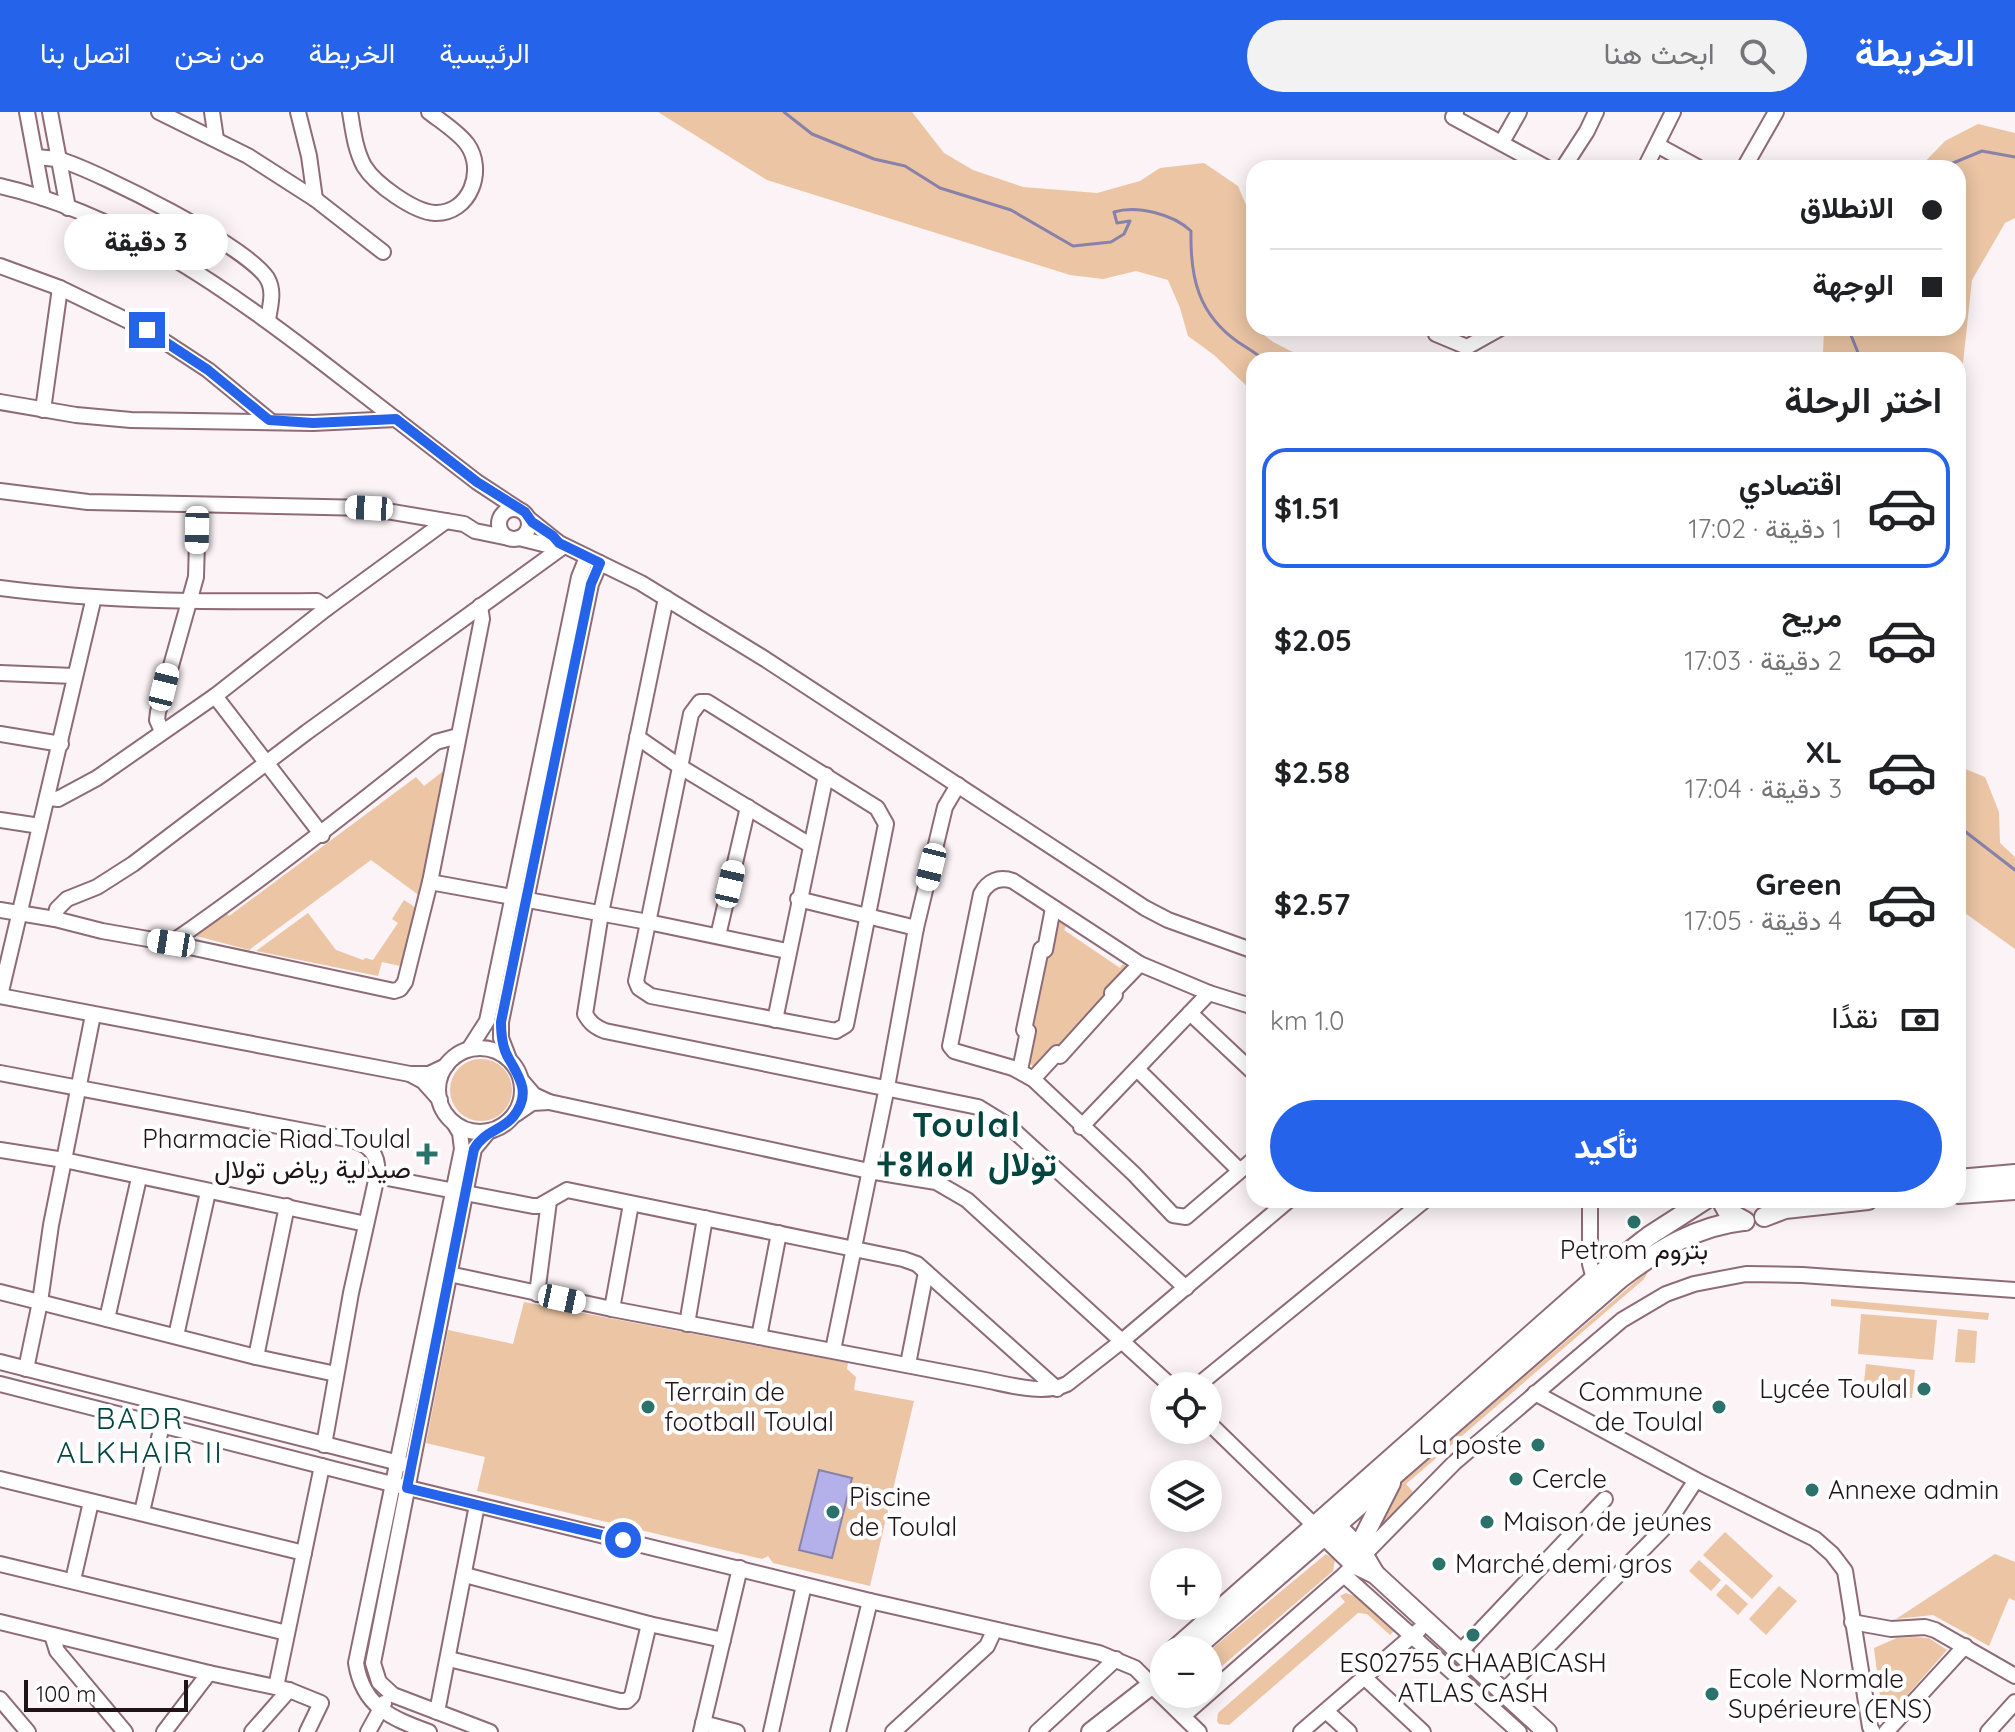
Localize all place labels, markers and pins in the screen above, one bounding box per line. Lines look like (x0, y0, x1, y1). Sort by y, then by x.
place label: Pharmacie Riad Toulal صيدلية رياض تولال (142, 1122, 411, 1185)
marker: Pharmacie Riad Toulal صيدلية رياض تولال (418, 1145, 436, 1163)
marker: Petrom بتروم (1625, 1213, 1643, 1231)
place label: Petrom بتروم (1560, 1233, 1708, 1267)
place label: Lycée Toulal (1759, 1372, 1908, 1405)
place label: Terrain de football Toulal (664, 1375, 834, 1438)
place label: Commune de Toulal (1578, 1375, 1703, 1438)
marker: Lycée Toulal (1915, 1380, 1933, 1398)
marker: Terrain de football Toulal (639, 1398, 657, 1416)
marker: Commune de Toulal (1710, 1398, 1728, 1416)
place label: La poste (1418, 1428, 1522, 1461)
marker: La poste (1529, 1436, 1547, 1454)
place label: Cercle (1532, 1462, 1607, 1495)
marker: Cercle (1507, 1470, 1525, 1488)
place label: Annexe admin (1828, 1473, 1999, 1506)
place label: Piscine de Toulal (849, 1480, 957, 1543)
marker: Annexe admin (1803, 1481, 1821, 1499)
marker: Piscine de Toulal (824, 1503, 842, 1521)
place label: Maison de jeunes (1503, 1505, 1712, 1538)
marker: Maison de jeunes (1478, 1513, 1496, 1531)
place label: Marché demi gros (1455, 1547, 1672, 1580)
marker: Marché demi gros (1430, 1555, 1448, 1573)
marker: ES02755 CHAABICASH ATLAS CASH (1464, 1626, 1482, 1644)
place label: ES02755 CHAABICASH ATLAS CASH (1339, 1646, 1607, 1709)
place label: Ecole Normale Supérieure (ENS) (1728, 1662, 1932, 1725)
marker: Ecole Normale Supérieure (ENS) (1703, 1685, 1721, 1703)

